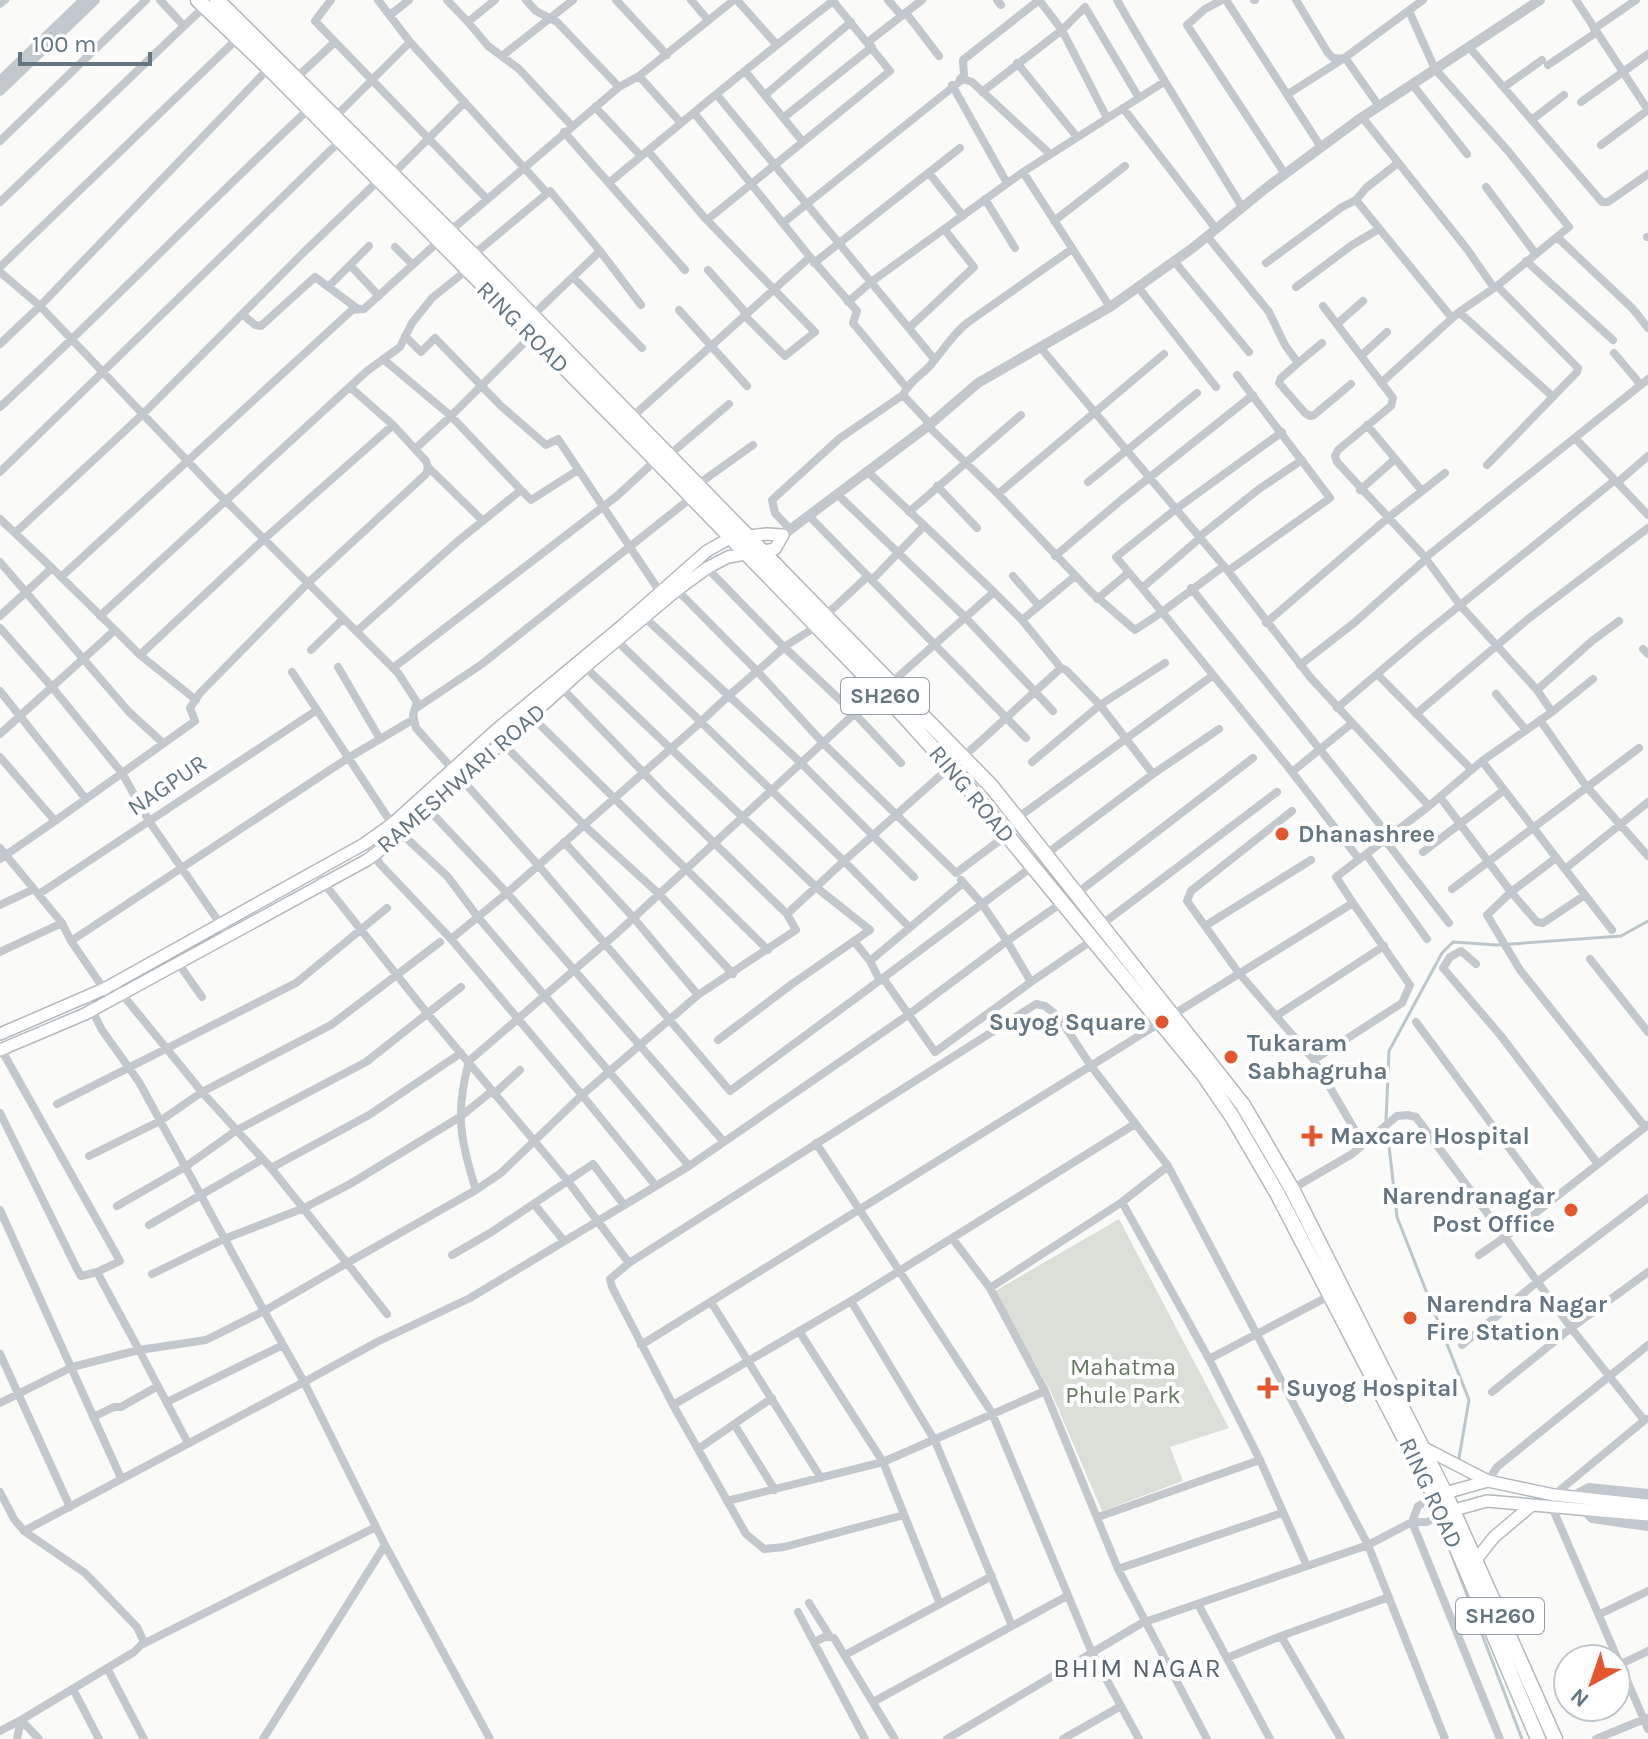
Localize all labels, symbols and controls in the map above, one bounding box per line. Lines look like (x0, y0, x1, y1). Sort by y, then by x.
scale bar (20, 16, 150, 66)
text: 100 m (32, 30, 97, 58)
street label: RING ROAD (471, 275, 575, 379)
road number: SH260 (841, 678, 929, 714)
street label: RAMESHWARI ROAD (371, 697, 551, 859)
street label: RING ROAD (923, 739, 1021, 849)
street label: NAGPUR (122, 748, 212, 822)
place label: Dhanashree (1298, 820, 1435, 848)
marker: Dhanashree (1273, 825, 1291, 843)
place label: Suyog Square (989, 1008, 1146, 1036)
marker: Suyog Square (1153, 1013, 1171, 1031)
place label: Tukaram Sabhagruha (1247, 1029, 1388, 1085)
marker: Tukaram Sabhagruha (1222, 1048, 1240, 1066)
place label: Maxcare Hospital (1330, 1122, 1530, 1150)
marker: Maxcare Hospital (1301, 1125, 1323, 1147)
place label: Narendranagar Post Office (1382, 1182, 1556, 1238)
marker: Narendranagar Post Office (1562, 1201, 1580, 1219)
place label: Narendra Nagar Fire Station (1426, 1290, 1608, 1346)
marker: Narendra Nagar Fire Station (1401, 1309, 1419, 1327)
park label: Mahatma Phule Park (1065, 1353, 1181, 1409)
place label: Suyog Hospital (1286, 1374, 1459, 1402)
marker: Suyog Hospital (1257, 1377, 1279, 1399)
street label: RING ROAD (1393, 1433, 1469, 1553)
road number: SH260 (1456, 1598, 1544, 1634)
north arrow (1552, 1643, 1632, 1723)
district label: BHIM NAGAR (1053, 1653, 1223, 1684)
text: N (1565, 1683, 1594, 1713)

